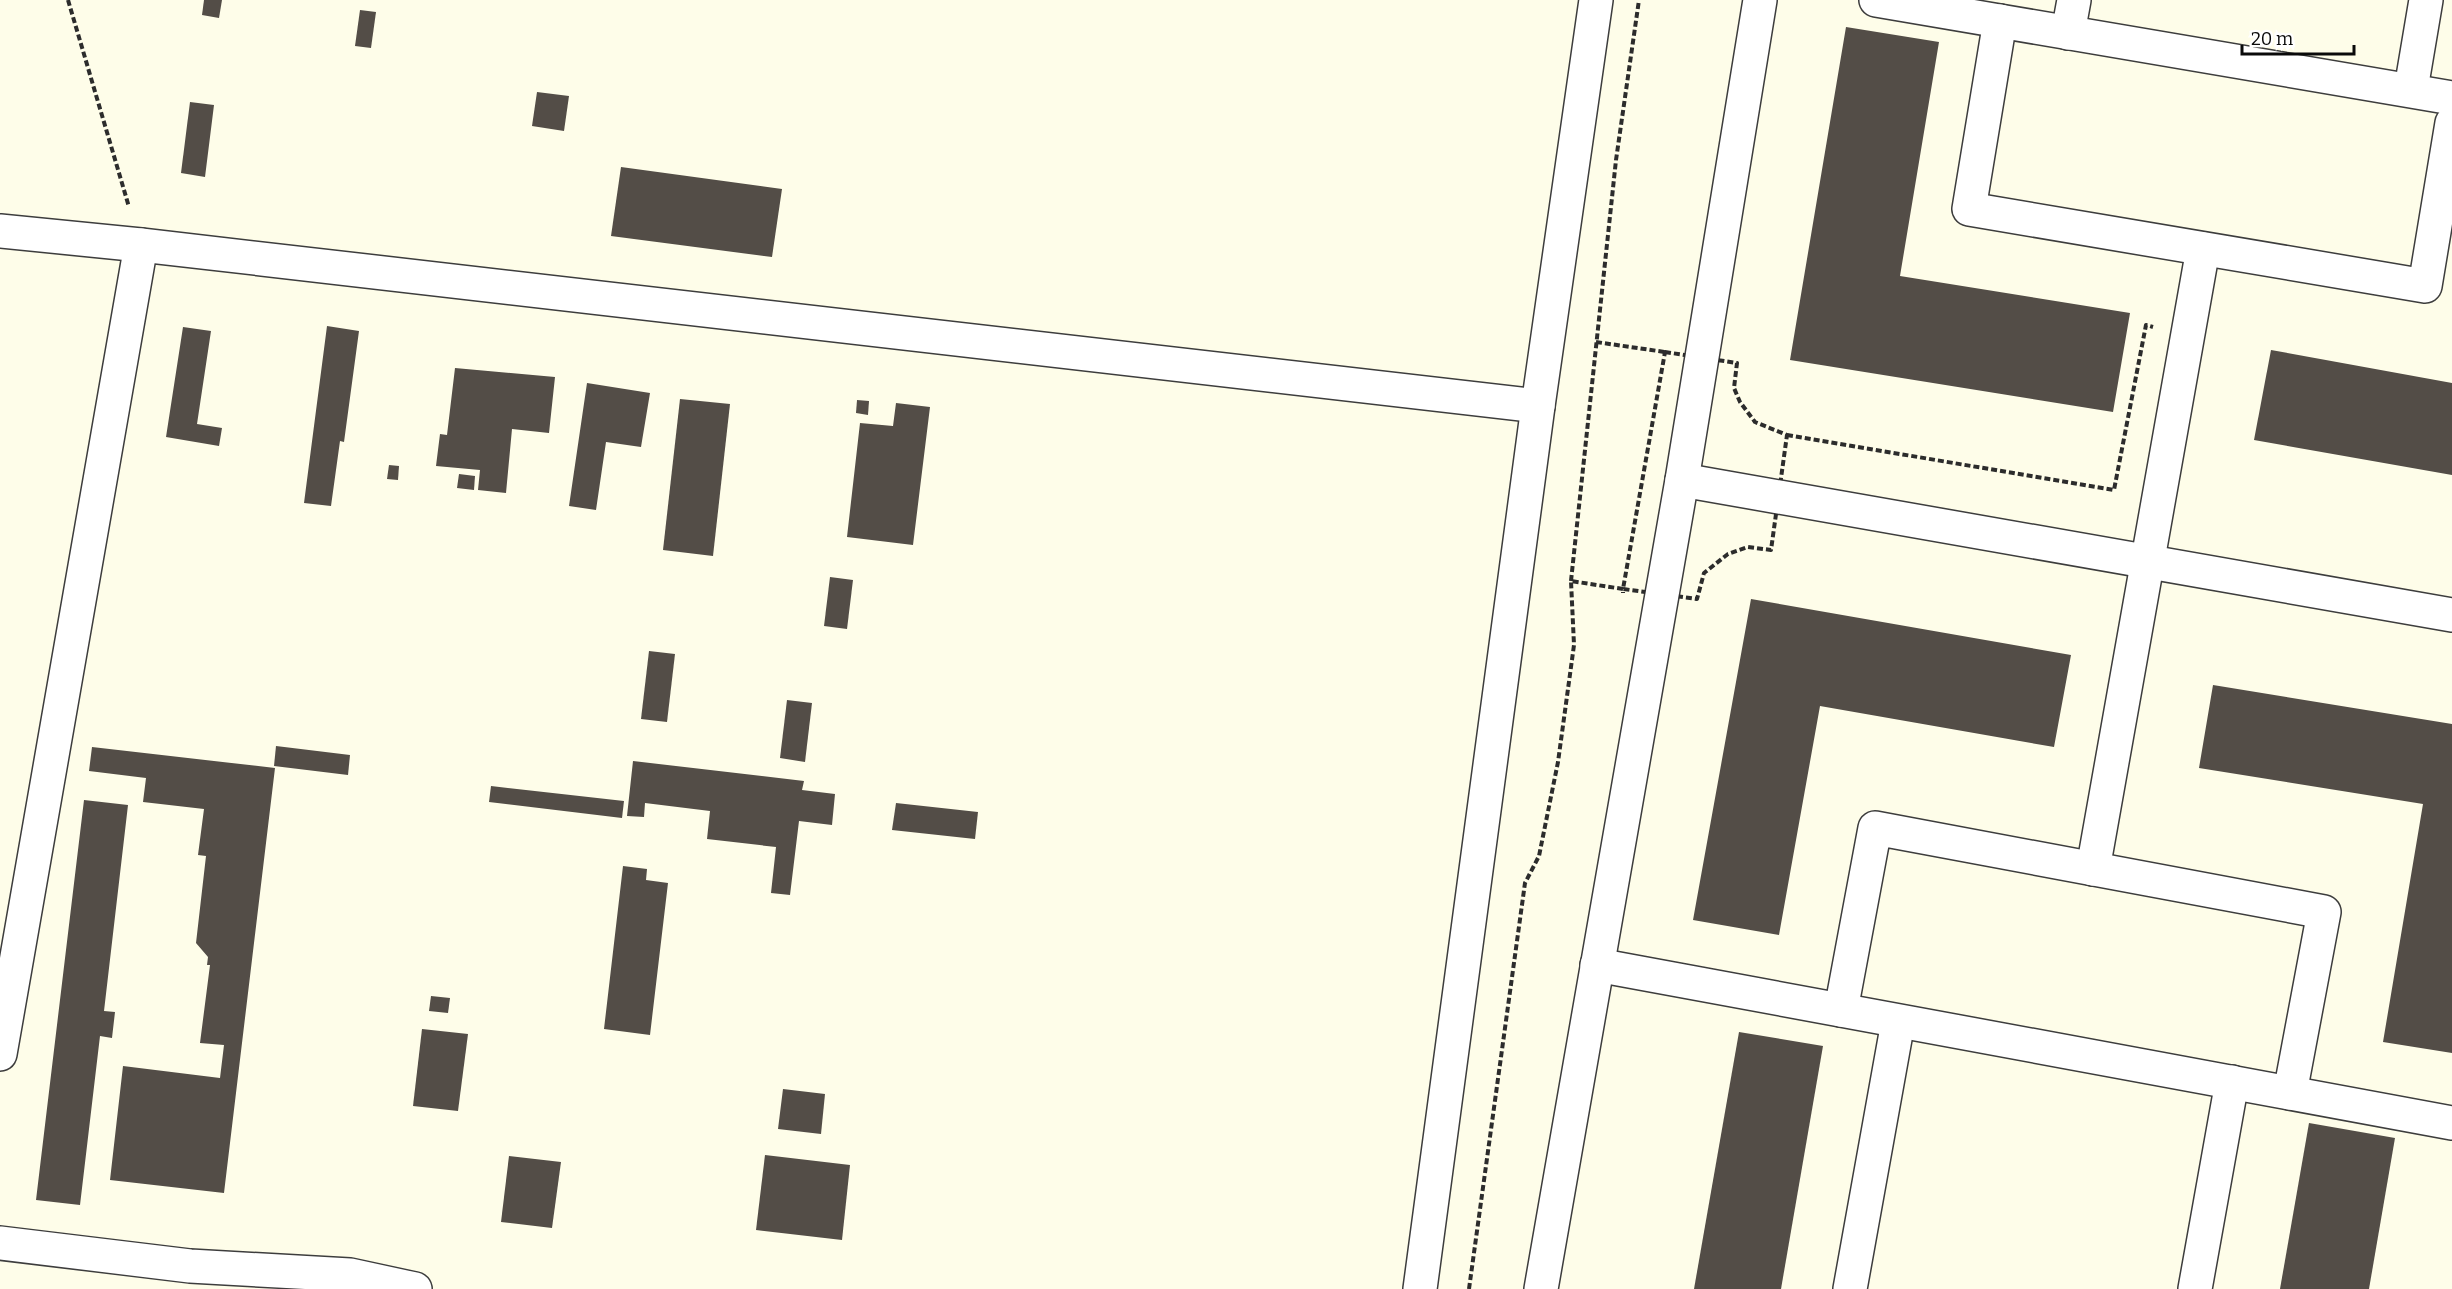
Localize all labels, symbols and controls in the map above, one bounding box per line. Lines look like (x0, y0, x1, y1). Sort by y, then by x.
scale bar (2242, 18, 2354, 56)
text: 20 m (2251, 28, 2293, 50)

